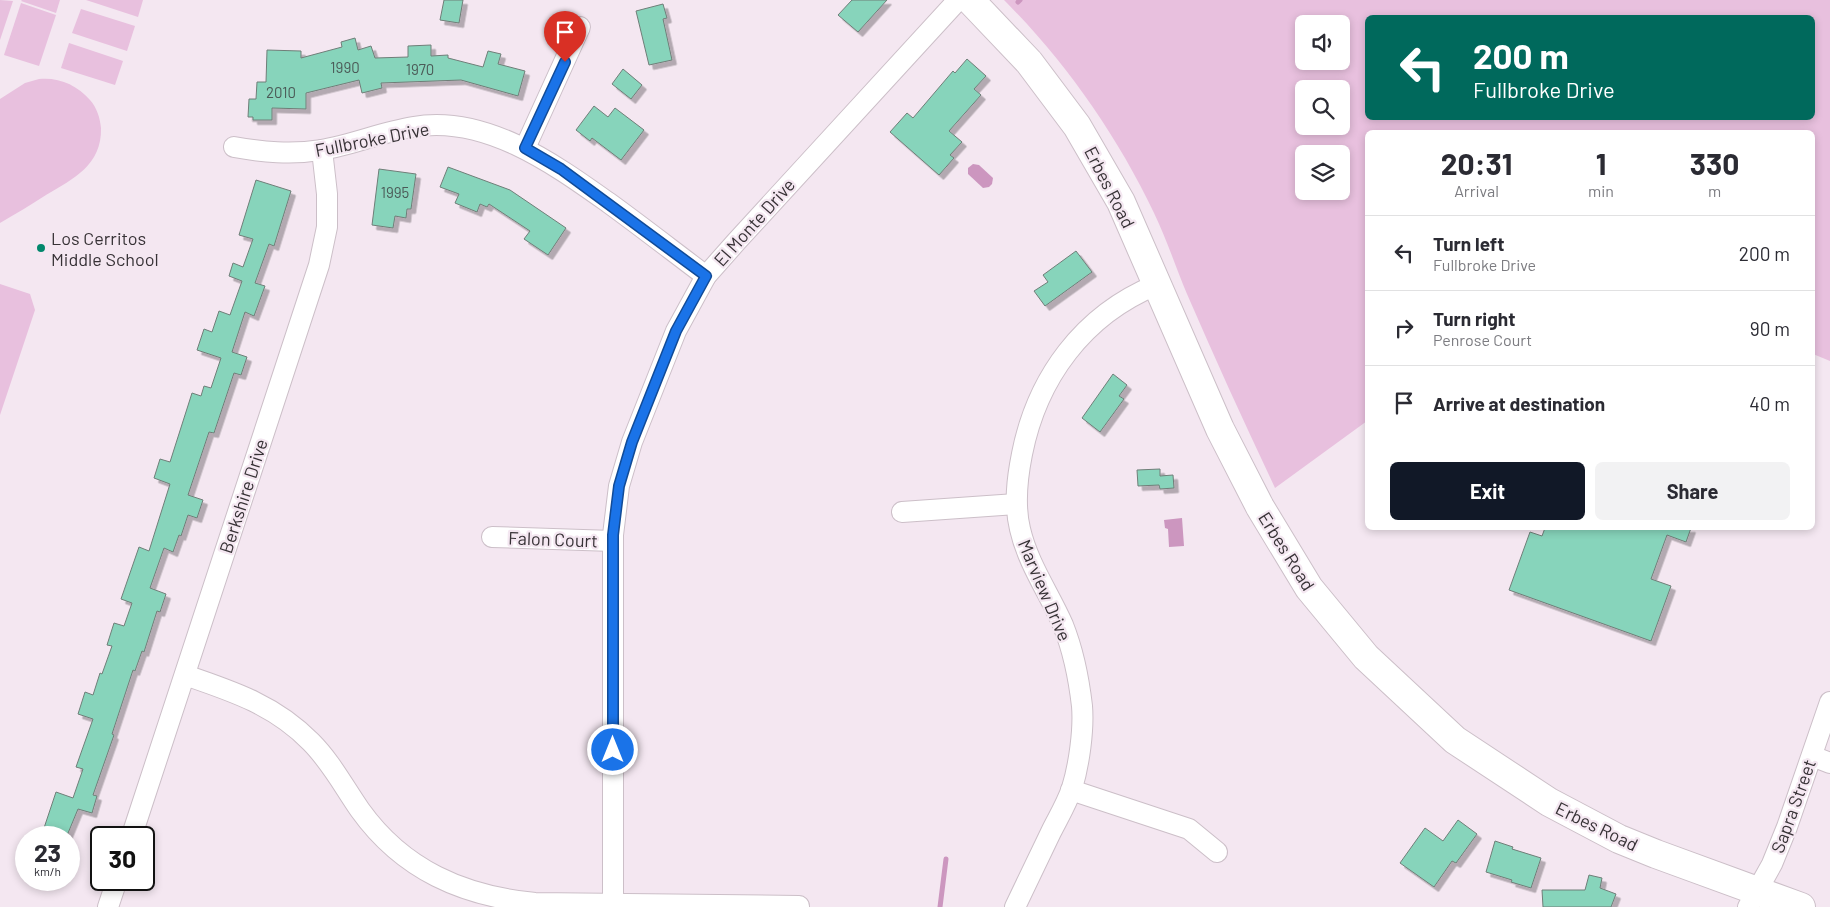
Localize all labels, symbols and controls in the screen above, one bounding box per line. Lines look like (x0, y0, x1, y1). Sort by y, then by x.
pin (544, 11, 586, 62)
map controls (1295, 15, 1350, 200)
button: sound (1295, 15, 1350, 70)
icon: arrive (551, 18, 579, 46)
text: 200 m (1473, 34, 1569, 76)
icon: left (1390, 35, 1455, 100)
house number: 1990 (330, 58, 360, 76)
house number: 1970 (406, 60, 434, 78)
text: Fullbroke Drive (1473, 76, 1615, 102)
button: search (1295, 80, 1350, 135)
house number: 2010 (266, 83, 296, 101)
street label: Fullbroke Drive (313, 117, 431, 161)
street label: Erbes Road (1080, 143, 1140, 231)
button: layers (1295, 145, 1350, 200)
text: 20:31 (1441, 145, 1512, 181)
text: 1 (1596, 145, 1606, 181)
text: 330 (1690, 145, 1739, 181)
street label: El Monte Drive (709, 174, 799, 270)
text: Arrival (1454, 181, 1499, 200)
text: min (1588, 181, 1614, 200)
text: m (1708, 181, 1721, 200)
house number: 1995 (381, 183, 409, 201)
place label: Los Cerritos Middle School (51, 227, 159, 270)
text: Turn left (1433, 232, 1504, 255)
icon: left (1390, 239, 1418, 267)
marker: Los Cerritos Middle School (35, 242, 47, 254)
text: 200 m (1739, 242, 1790, 265)
text: Fullbroke Drive (1433, 255, 1536, 274)
text: Turn right (1433, 307, 1515, 330)
icon: right (1390, 314, 1418, 342)
text: 90 m (1750, 317, 1790, 340)
text: Penrose Court (1433, 330, 1532, 349)
icon: arrive (1390, 389, 1418, 417)
text: Arrive at destination (1433, 392, 1605, 415)
text: 40 m (1749, 392, 1790, 415)
street label: Berkshire Drive (214, 436, 272, 556)
button: Exit (1390, 462, 1585, 520)
button: Share (1595, 462, 1790, 520)
street label: Erbes Road (1254, 508, 1320, 594)
street label: Falon Court (508, 526, 598, 552)
street label: Marview Drive (1014, 536, 1076, 644)
position arrow (586, 723, 638, 775)
street label: Sapra Street (1766, 756, 1820, 856)
street label: Erbes Road (1552, 797, 1642, 855)
speed limit sign: 30 (90, 826, 155, 891)
text: 23 (34, 837, 61, 867)
text: km/h (34, 864, 61, 878)

